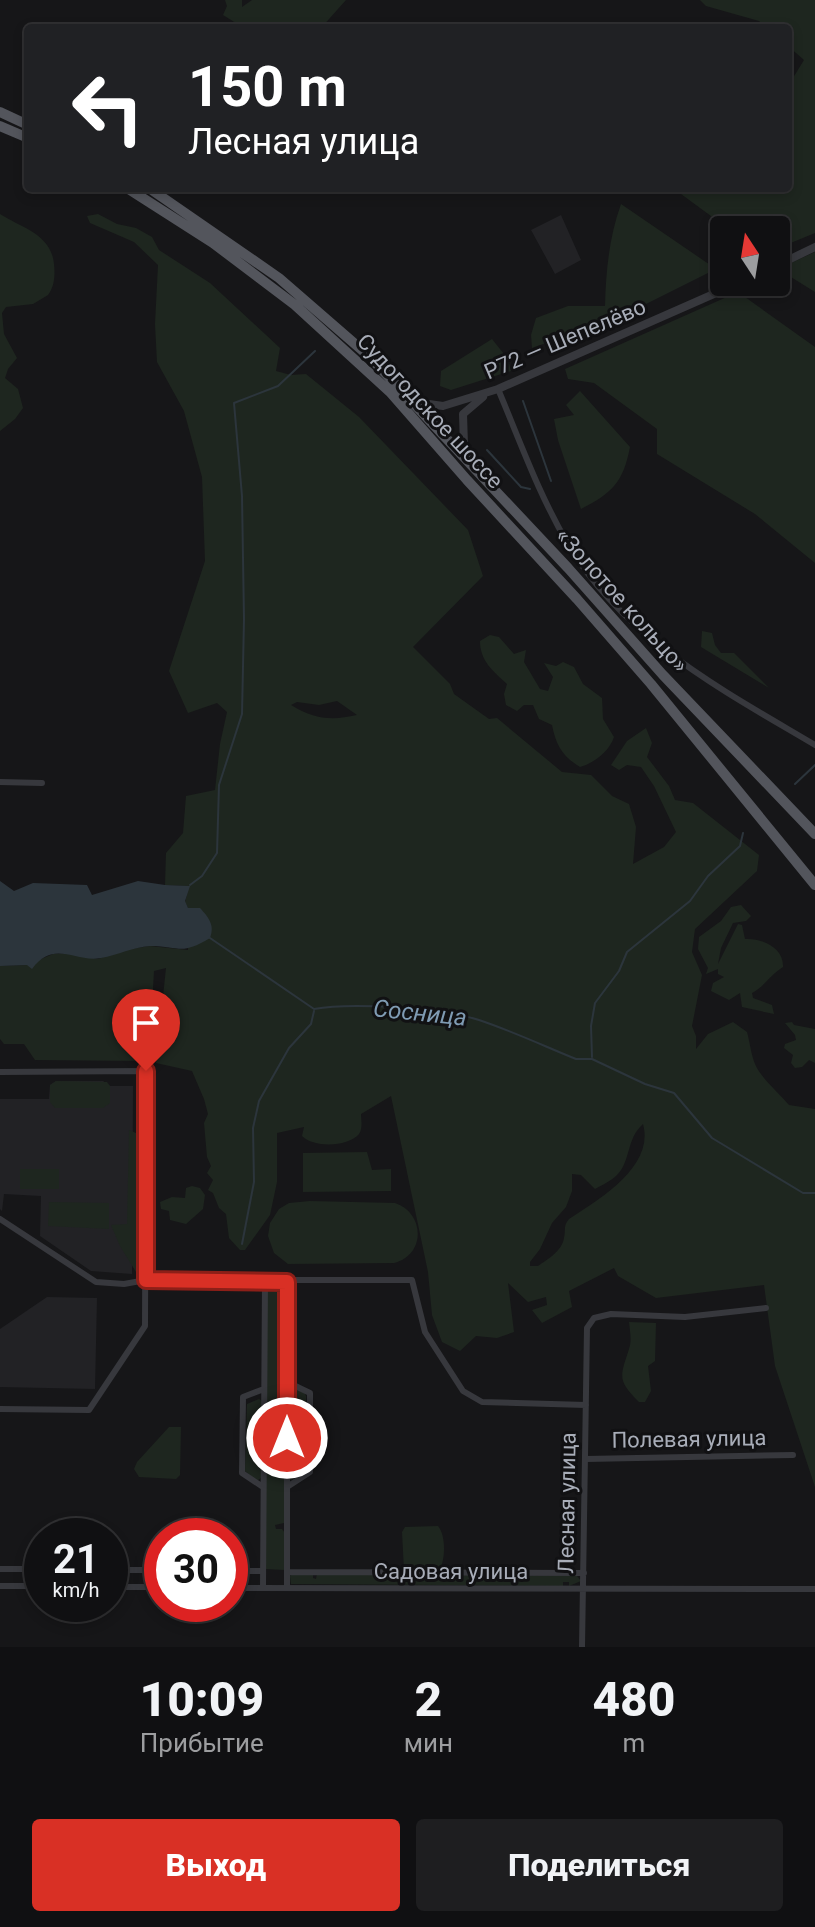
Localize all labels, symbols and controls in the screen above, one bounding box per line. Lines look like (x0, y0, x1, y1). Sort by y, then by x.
text: 150 m (188, 54, 347, 120)
icon: left (56, 56, 160, 160)
text: Лесная улица (188, 121, 419, 163)
north arrow (710, 216, 790, 296)
map controls (710, 216, 790, 296)
street label: Р72 — Шепелёво (481, 294, 649, 384)
street label: Судогодское шоссе (352, 329, 508, 493)
street label: «Золотое кольцо» (551, 523, 693, 677)
pin (112, 989, 180, 1071)
water label: Сосница (372, 994, 468, 1032)
icon: arrive (124, 1001, 168, 1045)
position arrow (245, 1396, 329, 1480)
street label: Полевая улица (611, 1425, 767, 1453)
street label: Лесная улица (553, 1432, 581, 1574)
speed limit sign: 30 (144, 1518, 248, 1622)
text: 21 (53, 1536, 99, 1583)
street label: Садовая улица (374, 1559, 528, 1584)
text: km/h (53, 1578, 99, 1602)
text: 10:09 (139, 1671, 264, 1728)
text: 2 (414, 1671, 442, 1728)
text: 480 (592, 1671, 675, 1728)
text: Прибытие (140, 1728, 264, 1758)
text: мин (404, 1728, 453, 1758)
text: m (623, 1728, 645, 1758)
button: Выход (32, 1819, 400, 1911)
button: Поделиться (416, 1819, 783, 1911)

